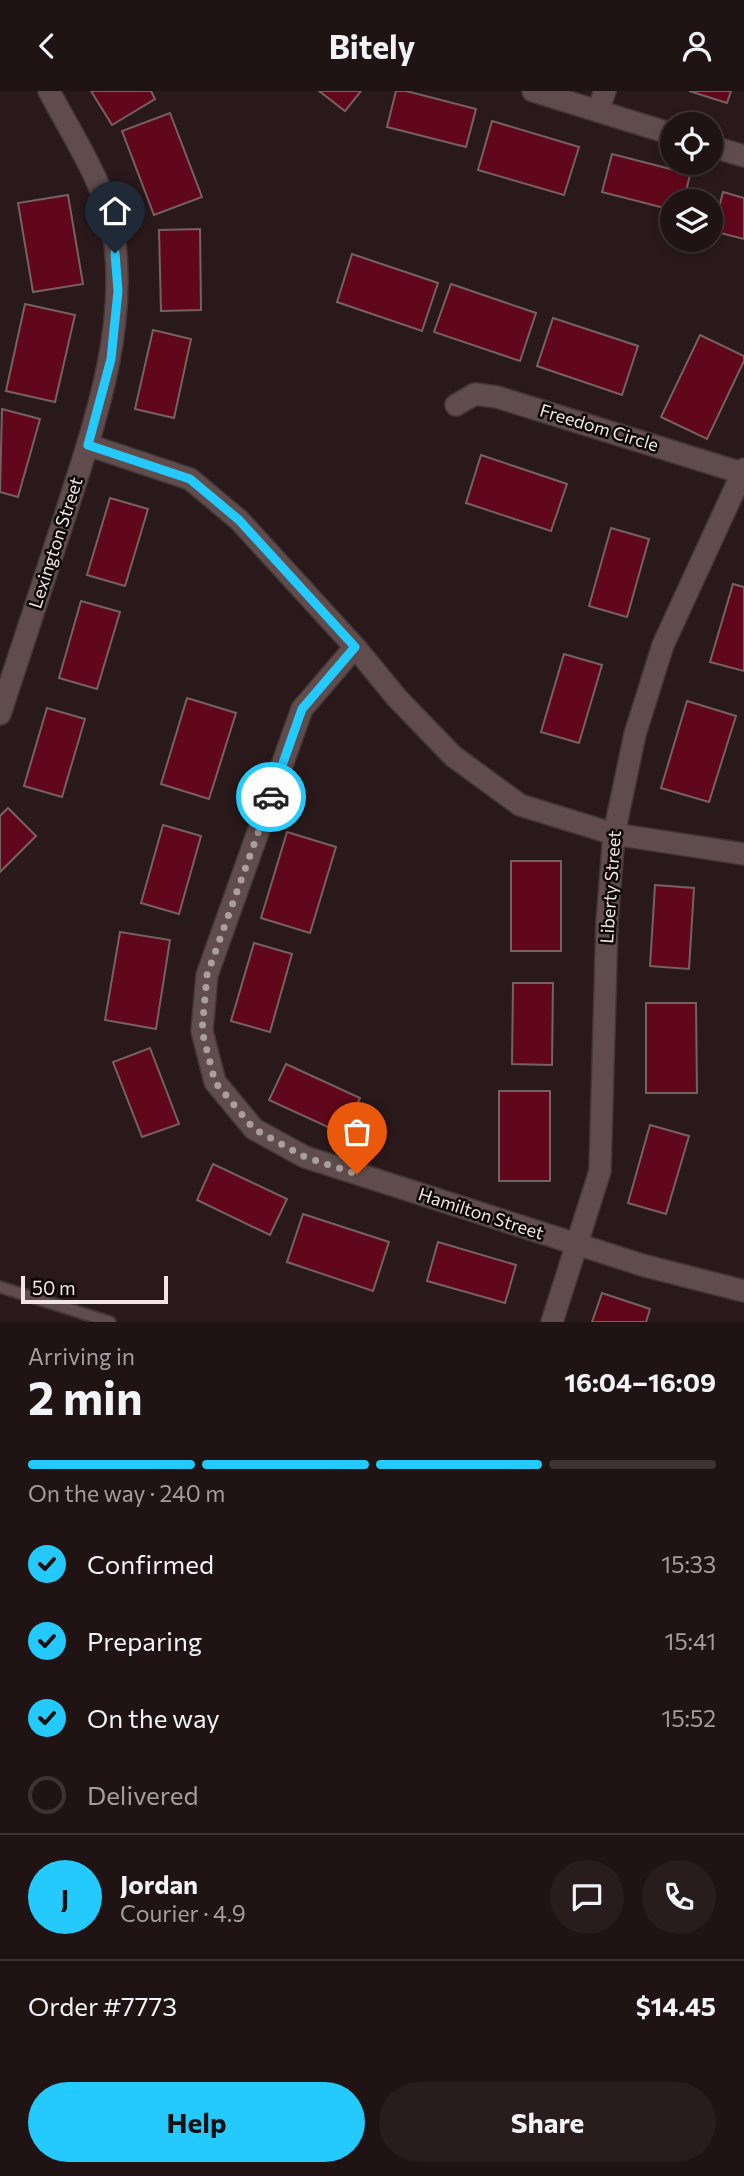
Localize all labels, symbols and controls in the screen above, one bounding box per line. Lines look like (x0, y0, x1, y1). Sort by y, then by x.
text: Bitely (329, 26, 415, 66)
icon: back (28, 27, 66, 65)
icon: person (678, 27, 716, 65)
map controls (660, 112, 723, 252)
button: locate (660, 112, 723, 175)
pin (85, 181, 145, 253)
button: layers (660, 189, 723, 252)
icon: home (96, 192, 134, 230)
street label: Freedom Circle (537, 399, 661, 456)
street label: Lexington Street (23, 474, 87, 611)
courier (236, 762, 306, 832)
icon: car (252, 778, 290, 816)
street label: Liberty Street (595, 830, 625, 944)
pin (327, 1102, 387, 1174)
icon: bag (338, 1113, 376, 1151)
street label: Hamilton Street (416, 1182, 547, 1244)
scale bar (21, 1273, 168, 1305)
text: 50 m (32, 1276, 76, 1299)
text: Arriving in (28, 1342, 135, 1370)
text: 16:04–16:09 (564, 1366, 716, 1397)
text: 2 min (28, 1368, 143, 1424)
text: On the way · 240 m (28, 1479, 225, 1507)
icon: check (28, 1545, 66, 1583)
text: Confirmed (87, 1548, 214, 1579)
text: 15:33 (661, 1550, 716, 1578)
icon: check (28, 1622, 66, 1660)
text: Preparing (87, 1625, 202, 1656)
text: 15:41 (665, 1627, 716, 1655)
icon: check (28, 1699, 66, 1737)
text: On the way (87, 1702, 220, 1733)
text: 15:52 (662, 1704, 716, 1732)
text: Delivered (87, 1779, 198, 1810)
button: chat (550, 1860, 624, 1934)
button: phone (642, 1860, 716, 1934)
text: Jordan (120, 1868, 198, 1899)
text: J (61, 1882, 69, 1913)
text: Courier · 4.9 (120, 1899, 246, 1927)
text: Order #7773 (28, 1990, 177, 2021)
text: $14.45 (636, 1990, 716, 2021)
button: Help (28, 2082, 365, 2162)
button: Share (379, 2082, 716, 2162)

